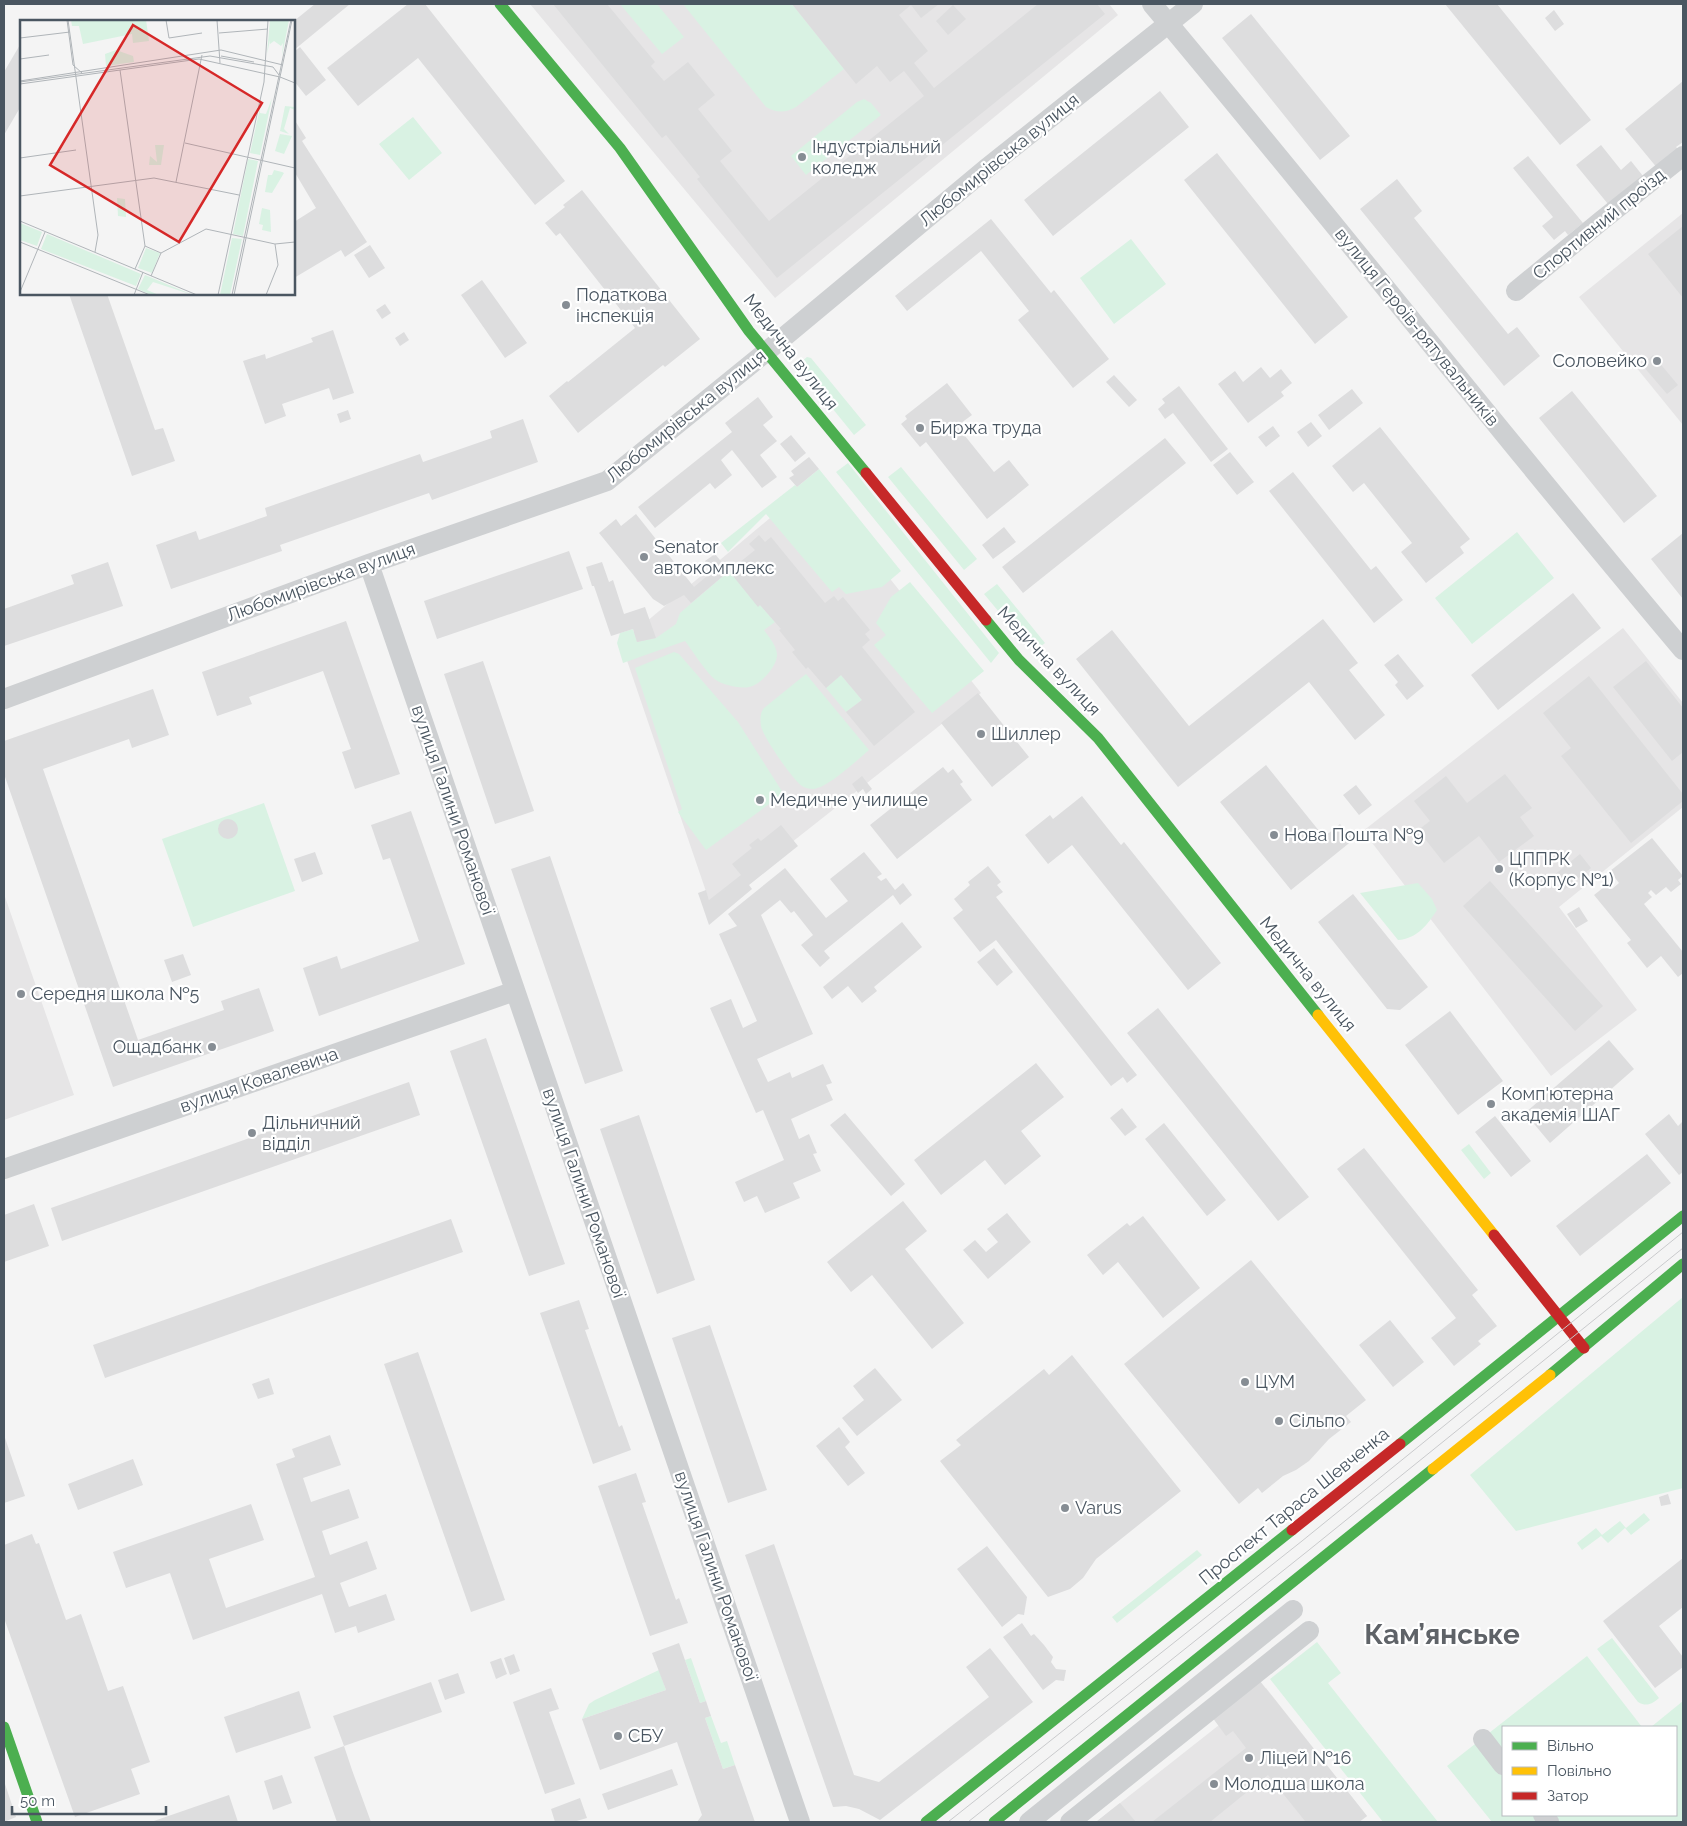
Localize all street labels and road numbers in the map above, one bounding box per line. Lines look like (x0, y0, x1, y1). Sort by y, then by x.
street label: Любомирівська вулиця (915, 89, 1083, 230)
street label: Спортивний проїзд (1528, 164, 1669, 284)
street label: вулиця Героїв-рятувальників (1331, 223, 1504, 430)
street label: Медична вулиця (740, 289, 843, 414)
street label: Любомирівська вулиця (602, 345, 770, 486)
street label: Любомирівська вулиця (224, 538, 418, 625)
street label: Медична вулиця (993, 602, 1105, 720)
street label: вулиця Галини Романової (408, 702, 499, 917)
street label: Медична вулиця (1256, 912, 1361, 1035)
street label: вулиця Ковалевича (177, 1043, 341, 1116)
street label: вулиця Галини Романової (539, 1085, 630, 1300)
street label: Проспект Тараса Шевченка (1194, 1422, 1393, 1589)
street label: вулиця Галини Романової (671, 1468, 762, 1683)

